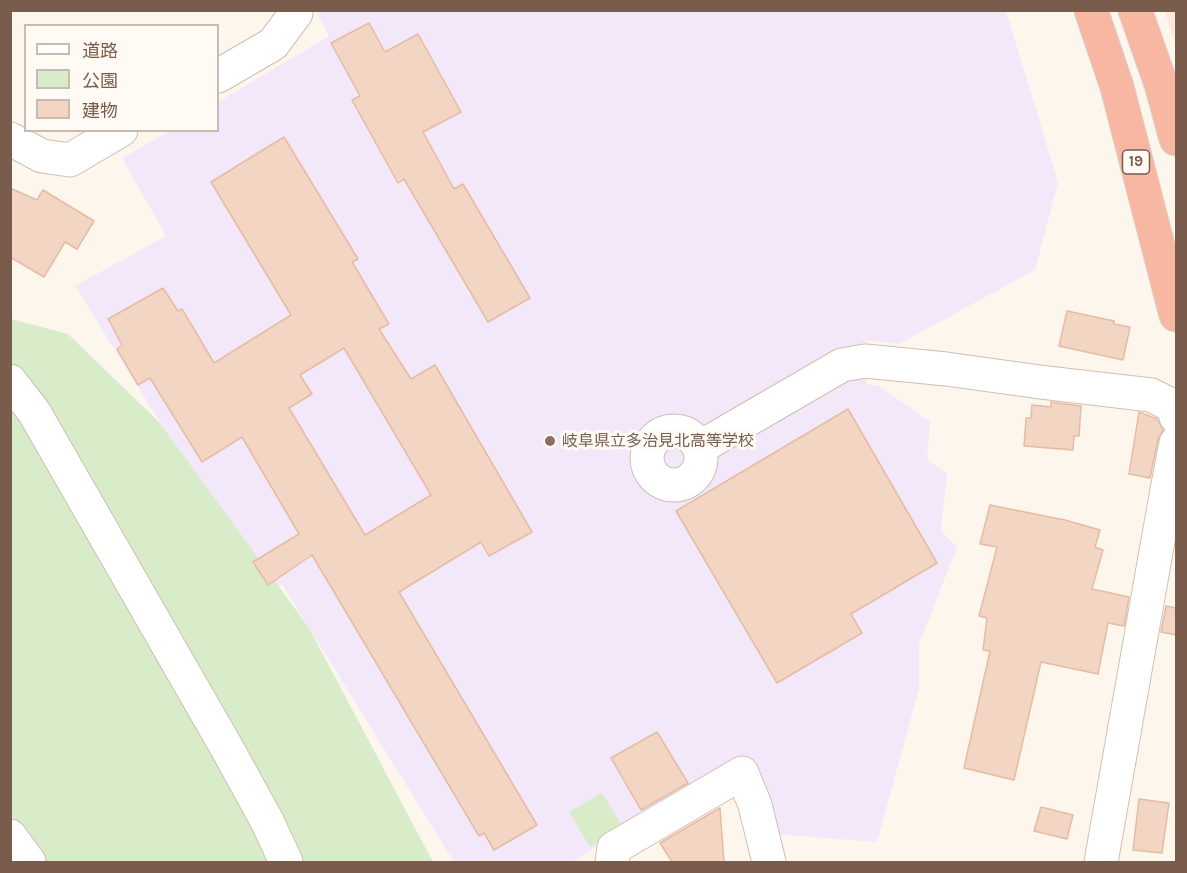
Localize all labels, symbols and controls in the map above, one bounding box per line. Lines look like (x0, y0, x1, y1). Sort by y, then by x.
legend (24, 24, 219, 132)
text: 道路 (82, 40, 118, 62)
text: 公園 (82, 70, 118, 92)
text: 建物 (82, 100, 118, 122)
road number: 19 (1122, 150, 1150, 174)
place label: 岐阜県立多治見北高等学校 (562, 431, 754, 451)
marker: 岐阜県立多治見北高等学校 (543, 434, 557, 448)

